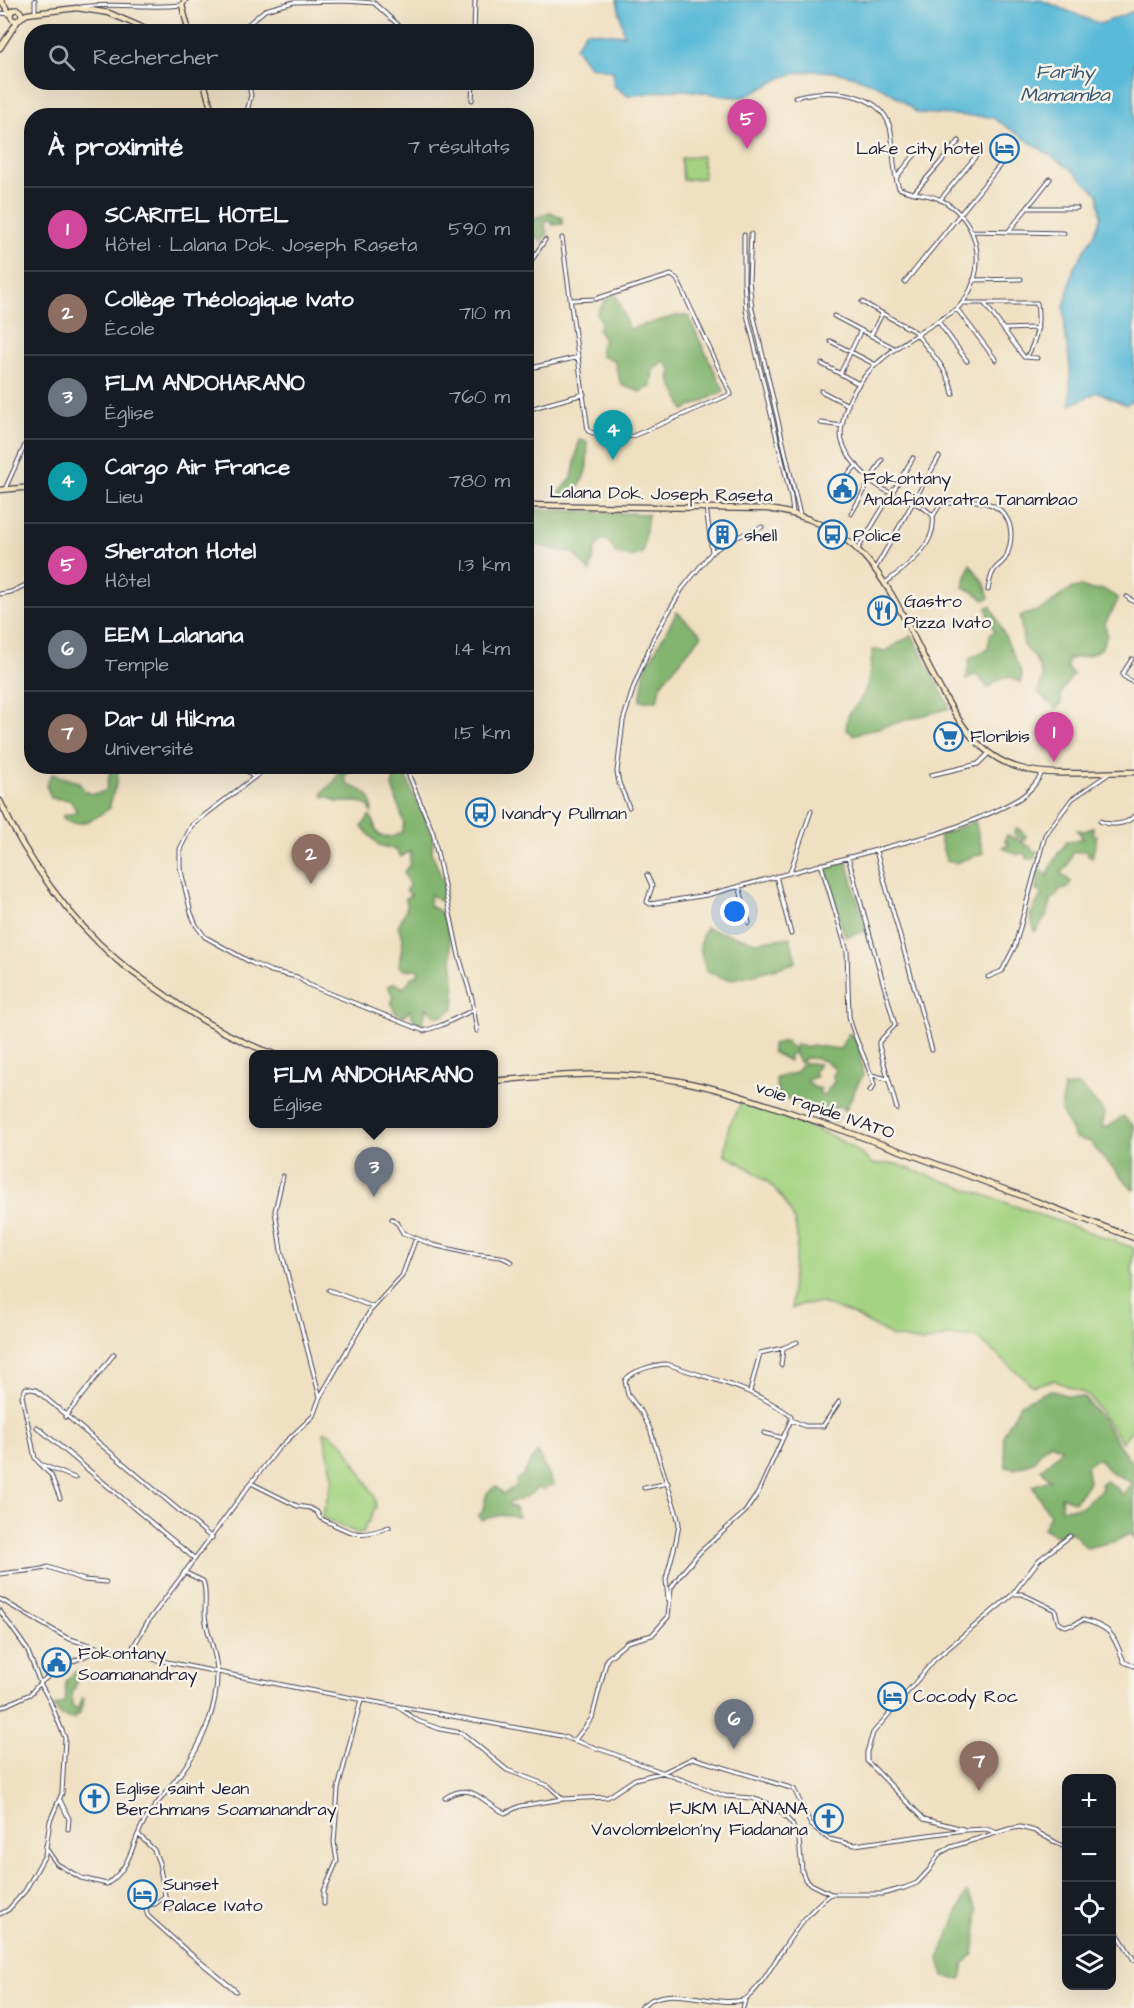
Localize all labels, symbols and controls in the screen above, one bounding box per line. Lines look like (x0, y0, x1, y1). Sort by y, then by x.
search box (24, 24, 534, 90)
icon: search (45, 41, 78, 74)
text: Rechercher (93, 42, 218, 73)
water label: Farihy Mamamba (1020, 58, 1111, 109)
pin: 5 (728, 100, 766, 149)
text: À proximité (48, 129, 183, 165)
hotel icon: Lake city hotel (988, 132, 1020, 164)
text: 7 résultats (408, 133, 510, 161)
place label: Lake city hotel (856, 136, 983, 162)
text: SCARITEL HOTEL (105, 200, 289, 231)
text: 1 (66, 215, 69, 243)
text: 590 m (448, 215, 510, 243)
text: Hôtel · Lalana Dok. Joseph Raseta (105, 231, 417, 259)
text: Collège Théologique Ivato (105, 284, 354, 315)
text: 2 (62, 299, 73, 327)
text: 710 m (459, 299, 510, 327)
text: École (105, 315, 155, 343)
text: FLM ANDOHARANO (105, 368, 305, 399)
text: 3 (62, 383, 73, 411)
text: 760 m (449, 383, 510, 411)
text: Église (105, 399, 154, 427)
pin: 4 (594, 410, 632, 460)
text: Cargo Air France (105, 452, 290, 483)
place label: Fokontany Andafiavaratra Tanambao (863, 466, 1078, 512)
text: 4 (61, 467, 74, 495)
text: 780 m (449, 467, 510, 495)
public building icon: Fokontany Andafiavaratra Tanambao (826, 472, 858, 504)
street label: Lalana Dok. Joseph Raseta (549, 480, 773, 508)
text: Lieu (105, 483, 143, 511)
building icon: shell (707, 519, 739, 551)
bus stop icon: Police (816, 519, 848, 551)
place label: shell (744, 523, 778, 548)
place label: Police (853, 523, 902, 548)
text: Sheraton Hotel (105, 536, 256, 567)
text: 5 (60, 551, 75, 579)
text: 1.3 km (459, 551, 510, 579)
text: Hôtel (105, 567, 150, 595)
place label: Gastro Pizza Ivato (904, 589, 991, 635)
restaurant icon: Gastro Pizza Ivato (867, 595, 899, 627)
text: EEM Lalanana (105, 620, 244, 651)
text: 6 (61, 635, 74, 663)
text: 1.4 km (455, 635, 510, 663)
text: Temple (105, 651, 169, 679)
text: Dar Ul Hikma (105, 704, 235, 735)
pin: 1 (1034, 712, 1074, 762)
text: 7 (61, 719, 74, 747)
text: 1.5 km (455, 719, 510, 747)
supermarket icon: Floribis (933, 720, 965, 752)
place label: Floribis (970, 724, 1030, 749)
text: Université (105, 735, 193, 763)
bus stop icon: Ivandry Pullman (465, 797, 497, 829)
place label: Ivandry Pullman (502, 801, 627, 827)
pin: 2 (292, 834, 330, 884)
your location (720, 897, 749, 926)
popup (249, 1050, 498, 1128)
text: FLM ANDOHARANO (273, 1060, 474, 1091)
street label: voie rapide IVATO (752, 1074, 898, 1146)
text: Église (273, 1091, 323, 1119)
pin: 3 (354, 1148, 394, 1197)
place label: Fokontany Soamanandray (78, 1641, 197, 1688)
public building icon: Fokontany Soamanandray (41, 1647, 73, 1679)
hotel icon: Cocody Roc (876, 1680, 908, 1712)
place label: Cocody Roc (913, 1684, 1018, 1710)
pin: 6 (714, 1700, 754, 1749)
pin: 7 (960, 1742, 998, 1791)
map controls (1062, 1774, 1116, 1990)
button: + (1062, 1774, 1116, 1828)
place label: Eglise saint Jean Berchmans Soamanandray (116, 1776, 337, 1823)
church icon: Eglise saint Jean Berchmans Soamanandray (79, 1782, 111, 1814)
place label: FJKM IALANANA Vavolombelon'ny Fiadanana (591, 1796, 808, 1843)
church icon: FJKM IALANANA Vavolombelon'ny Fiadanana (813, 1802, 845, 1834)
button: − (1062, 1828, 1116, 1882)
place label: Sunset Palace Ivato (163, 1872, 263, 1918)
hotel icon: Sunset Palace Ivato (126, 1878, 158, 1910)
button: locate (1062, 1882, 1116, 1936)
button: layers (1062, 1936, 1116, 1990)

